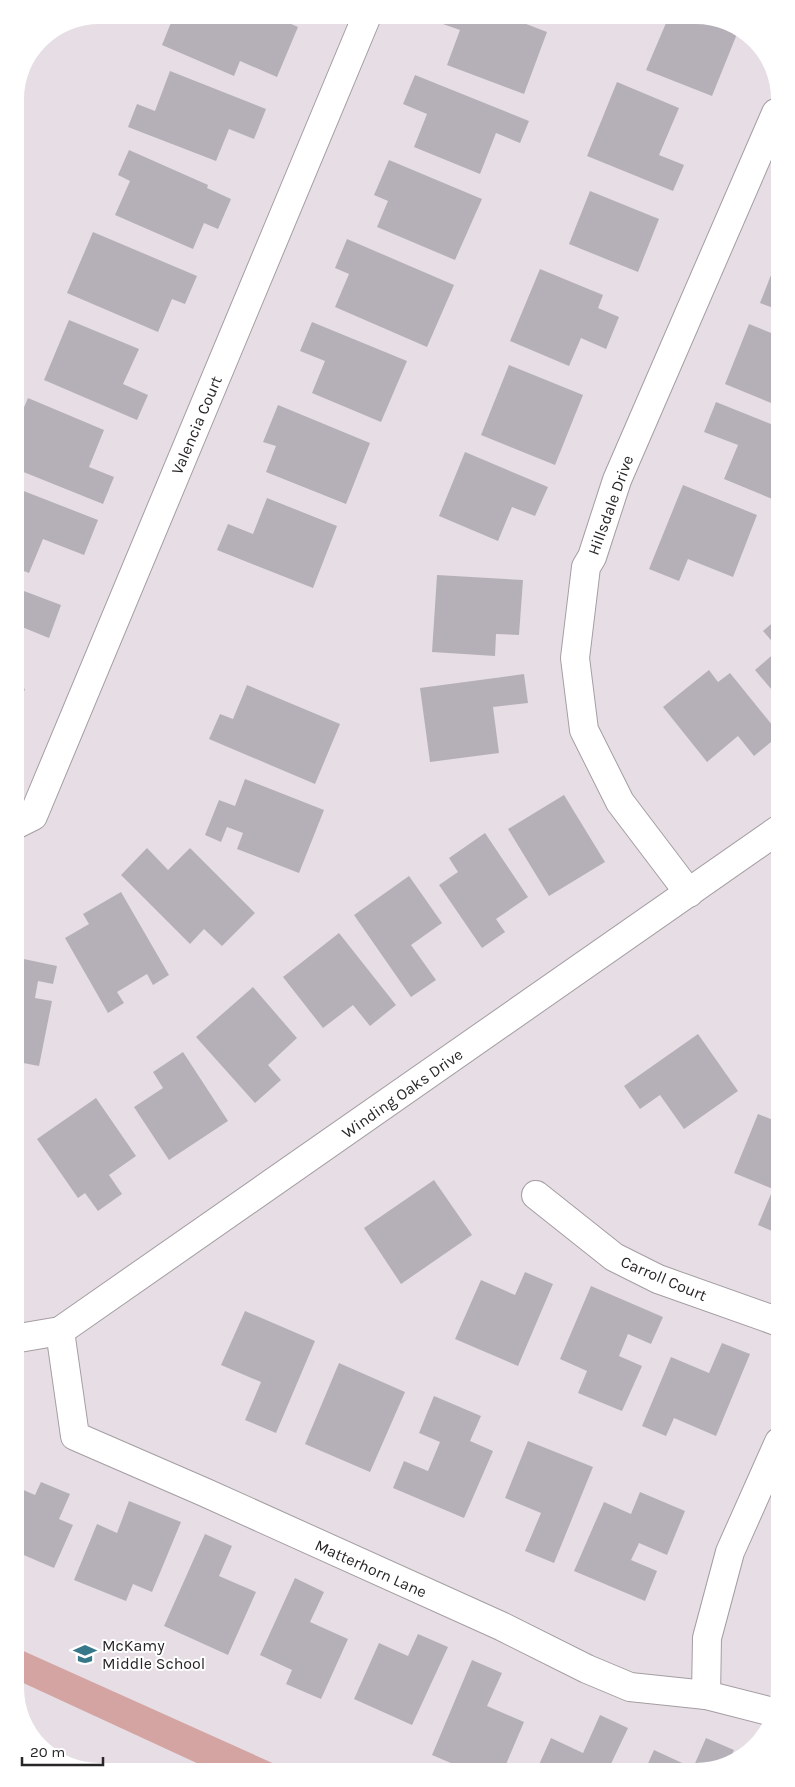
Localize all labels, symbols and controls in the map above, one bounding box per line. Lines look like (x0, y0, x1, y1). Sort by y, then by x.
street label: Valencia Court (167, 373, 226, 477)
street label: Hillsdale Drive (584, 453, 637, 558)
street label: Winding Oaks Drive (338, 1045, 466, 1142)
street label: Carroll Court (618, 1252, 710, 1305)
street label: Matterhorn Lane (312, 1535, 430, 1602)
place label: McKamy Middle School (102, 1636, 205, 1673)
school or university icon: McKamy Middle School (72, 1641, 98, 1667)
scale bar (22, 1734, 104, 1766)
text: 20 m (30, 1743, 65, 1761)

